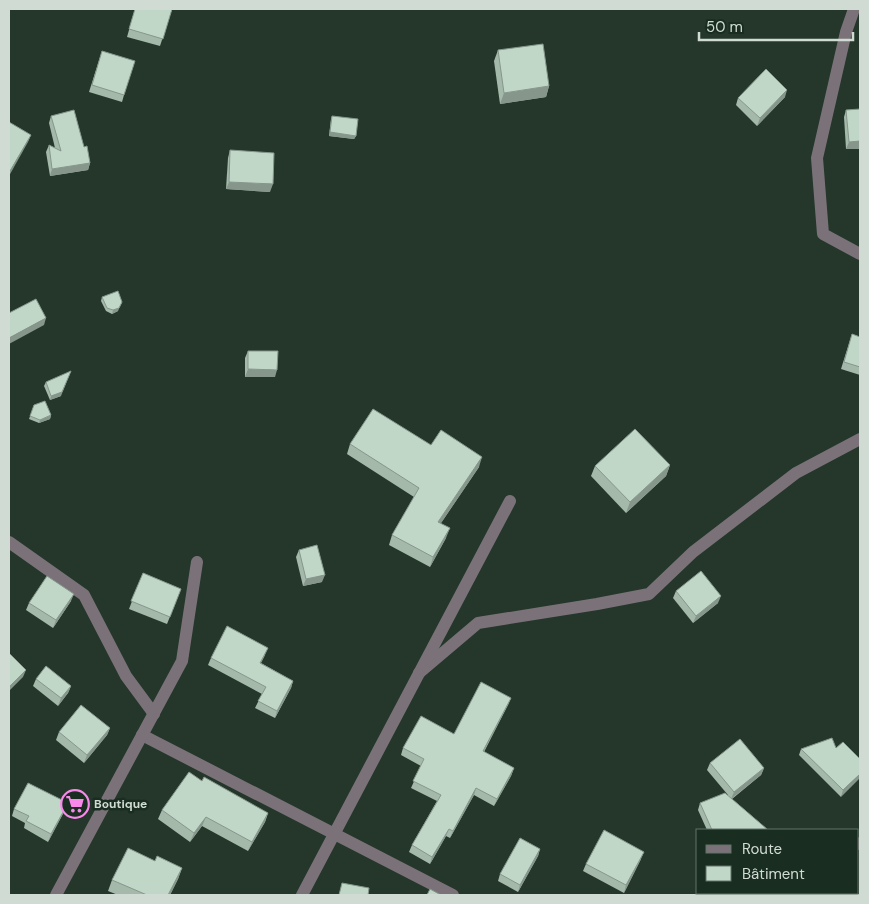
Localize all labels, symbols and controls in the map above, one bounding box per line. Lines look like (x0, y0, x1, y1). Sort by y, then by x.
scale bar (699, 10, 853, 42)
text: 50 m (706, 17, 743, 37)
supermarket icon: Boutique (60, 789, 90, 819)
place label: Boutique (94, 796, 147, 812)
legend (696, 829, 859, 894)
text: Route (742, 839, 782, 859)
text: Bâtiment (742, 864, 805, 884)

